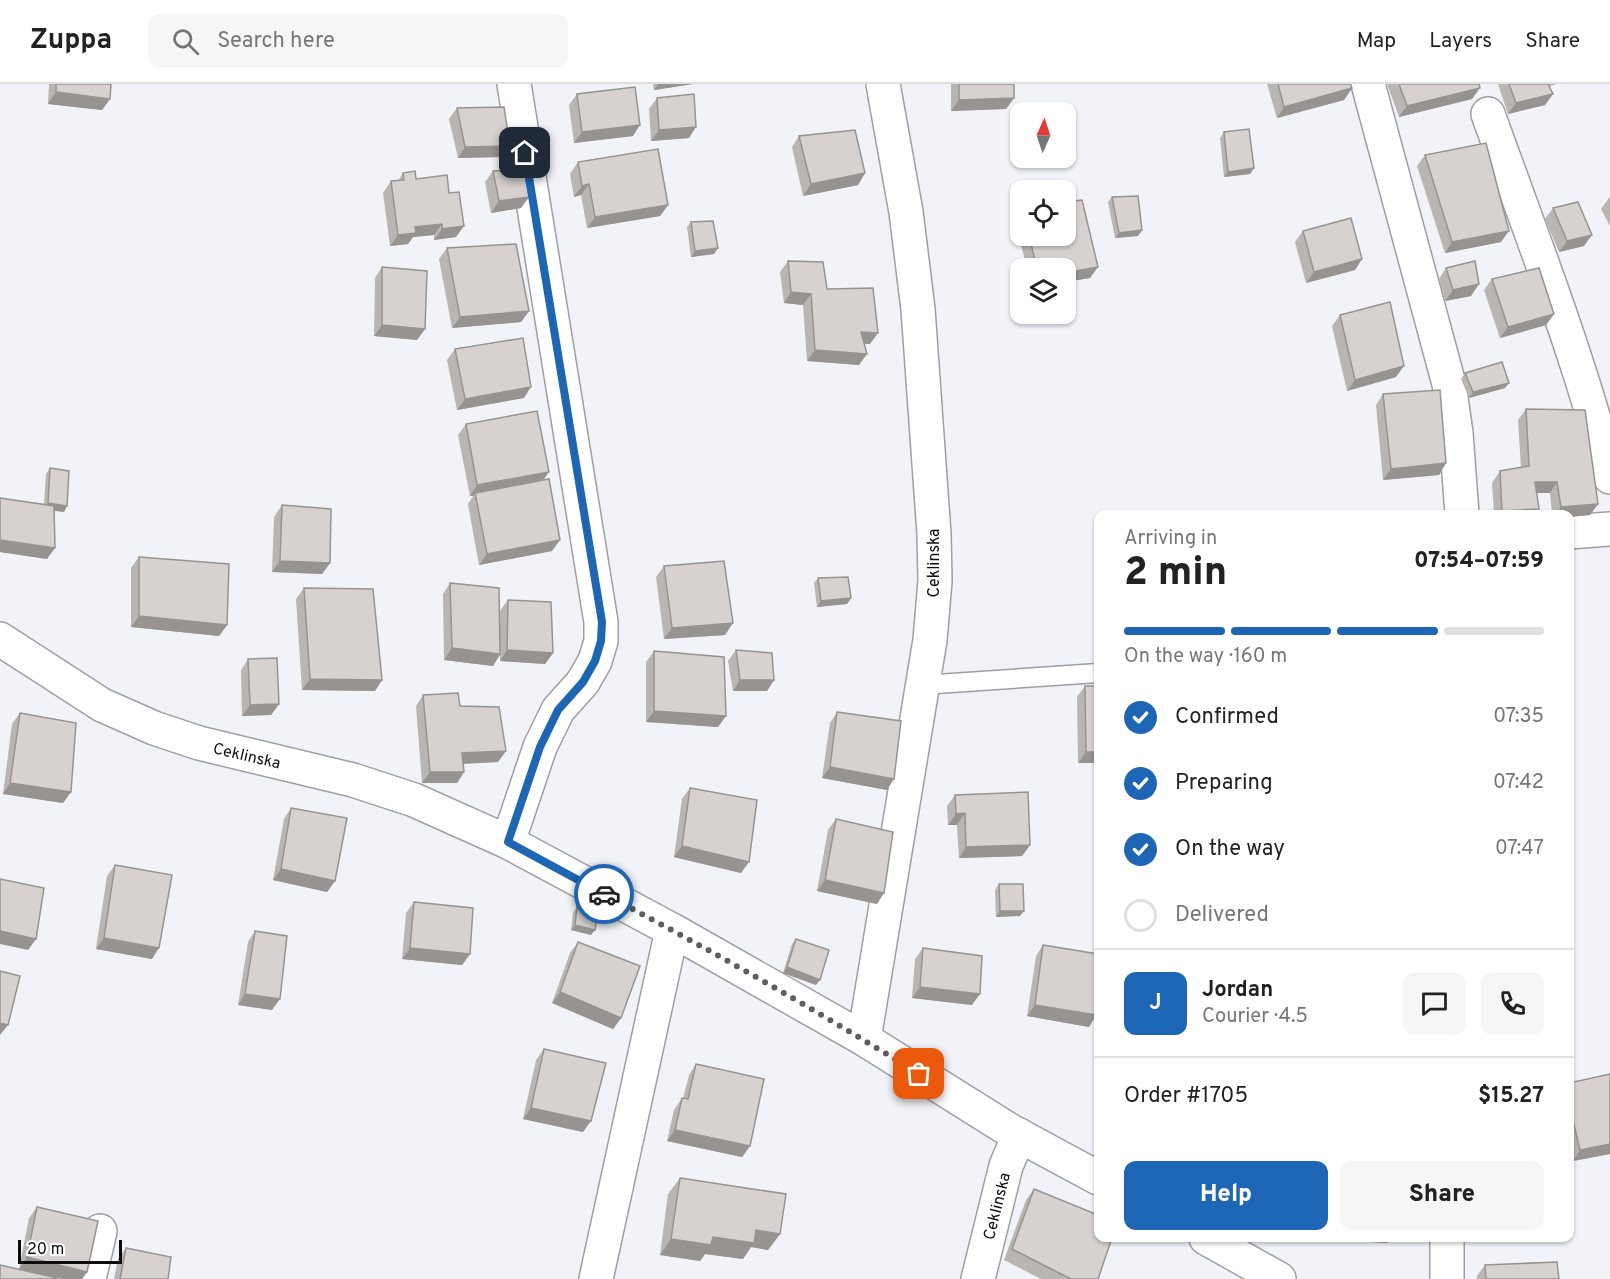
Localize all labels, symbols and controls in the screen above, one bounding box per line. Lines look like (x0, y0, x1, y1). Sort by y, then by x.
search box (148, 14, 568, 68)
text: Zuppa (30, 23, 112, 59)
icon: search (169, 25, 202, 58)
text: Search here (217, 28, 335, 55)
text: Map (1357, 28, 1396, 55)
text: Layers (1429, 28, 1492, 55)
text: Share (1525, 28, 1580, 55)
north arrow (1010, 102, 1076, 168)
map controls (1010, 102, 1076, 324)
pin (499, 127, 550, 178)
icon: home (508, 136, 541, 169)
button: locate (1010, 180, 1076, 246)
button: layers (1010, 258, 1076, 324)
text: Arriving in (1124, 526, 1217, 552)
street label: Ceklinska (925, 529, 945, 597)
text: 07:54–07:59 (1414, 548, 1544, 575)
text: 2 min (1124, 550, 1227, 599)
text: On the way · 160 m (1124, 644, 1287, 670)
icon: check (1124, 701, 1157, 734)
text: Confirmed (1175, 704, 1279, 731)
text: 07:35 (1493, 704, 1544, 730)
street label: Ceklinska (211, 739, 282, 774)
icon: check (1124, 767, 1157, 800)
text: Preparing (1175, 770, 1273, 797)
text: 07:42 (1493, 770, 1544, 796)
icon: check (1124, 833, 1157, 866)
text: On the way (1175, 836, 1285, 863)
text: 07:47 (1495, 836, 1544, 862)
courier (574, 864, 634, 924)
icon: car (588, 878, 621, 911)
text: Delivered (1175, 902, 1269, 929)
button: chat (1403, 972, 1466, 1035)
button: phone (1481, 972, 1544, 1035)
text: Jordan (1202, 977, 1273, 1004)
text: J (1149, 990, 1162, 1017)
text: Courier · 4.5 (1202, 1004, 1308, 1030)
pin (893, 1048, 944, 1099)
icon: bag (902, 1057, 935, 1090)
text: Order #1705 (1124, 1083, 1248, 1110)
text: $15.27 (1478, 1083, 1544, 1110)
button: Help (1124, 1161, 1328, 1230)
button: Share (1340, 1161, 1544, 1230)
street label: Ceklinska (980, 1171, 1016, 1242)
scale bar (18, 1237, 122, 1264)
text: 20 m (27, 1240, 64, 1260)

